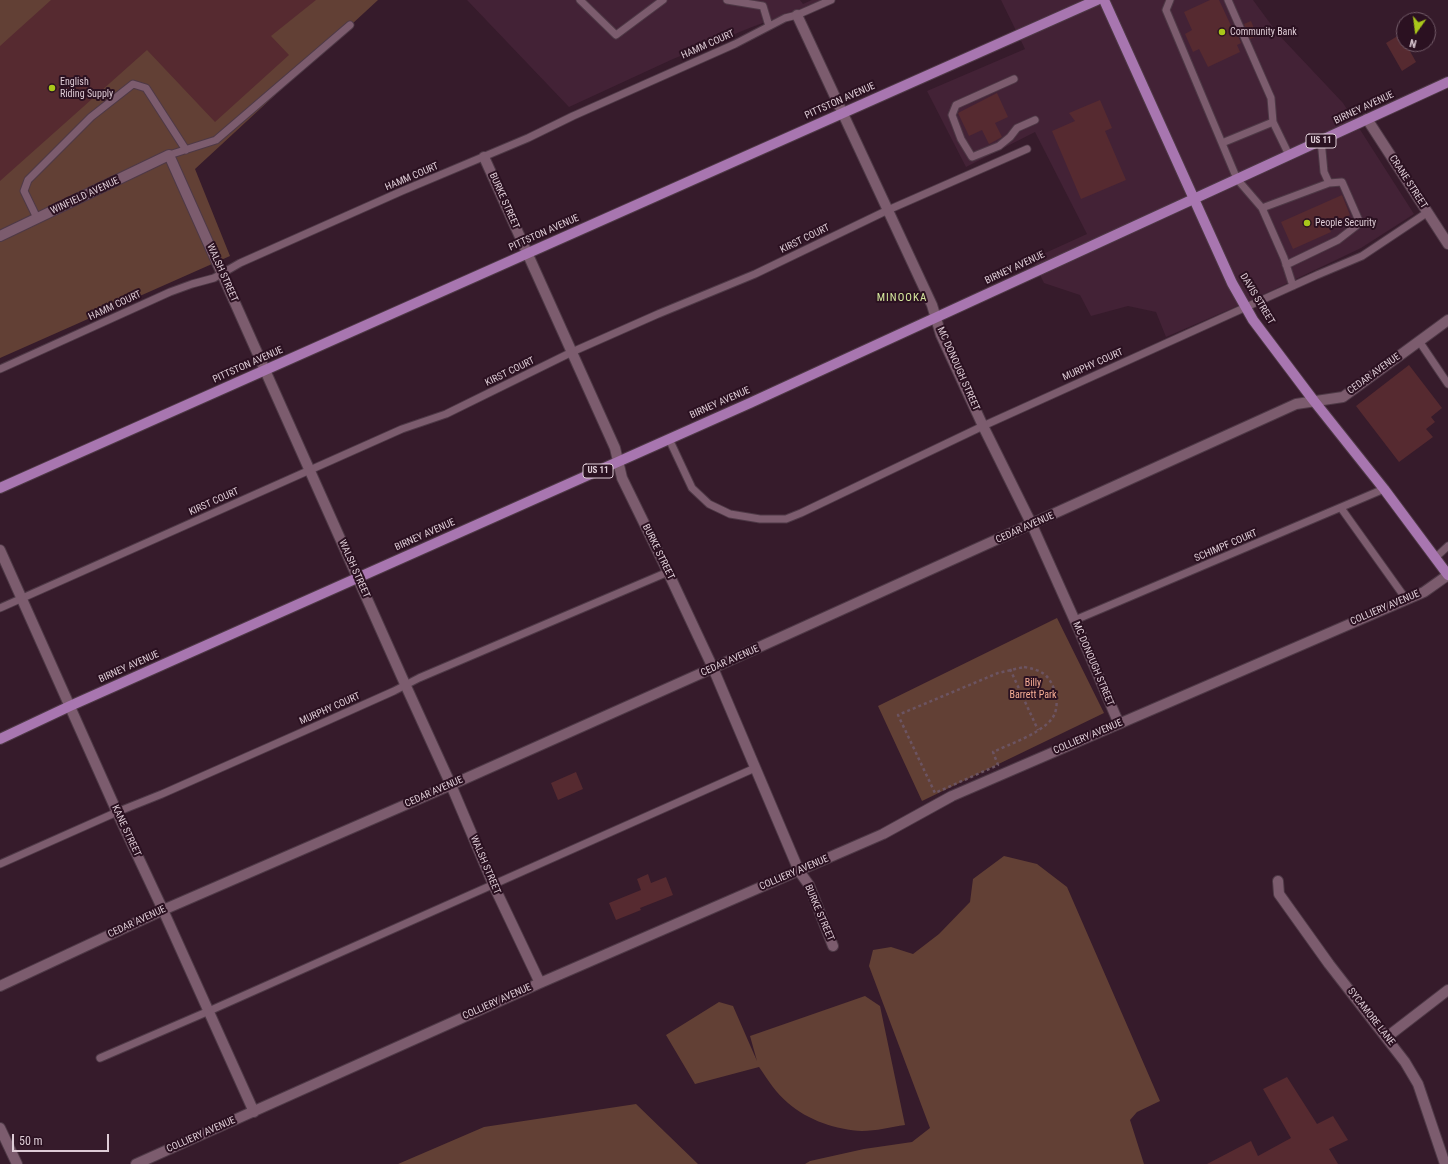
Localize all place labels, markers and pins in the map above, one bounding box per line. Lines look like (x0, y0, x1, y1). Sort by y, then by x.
place label: Community Bank (1230, 26, 1297, 38)
marker: Community Bank (1217, 27, 1227, 37)
place label: English Riding Supply (60, 76, 113, 100)
marker: English Riding Supply (47, 83, 57, 93)
place label: People Security (1315, 217, 1376, 229)
marker: People Security (1302, 218, 1312, 228)

